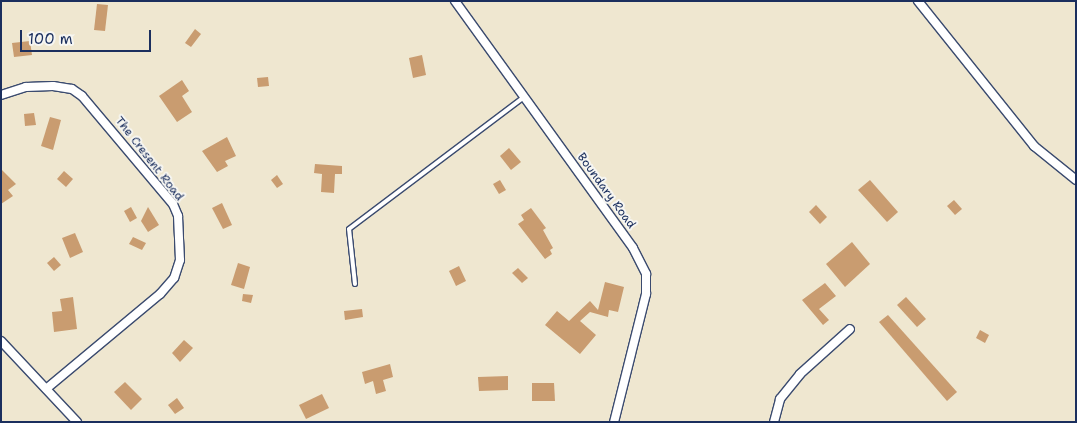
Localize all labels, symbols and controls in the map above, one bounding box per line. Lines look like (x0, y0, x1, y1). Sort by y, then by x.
scale bar (22, 20, 154, 52)
text: 100 m (28, 29, 73, 49)
street label: The Cresent Road (112, 114, 186, 204)
street label: Boundary Road (574, 150, 638, 232)

